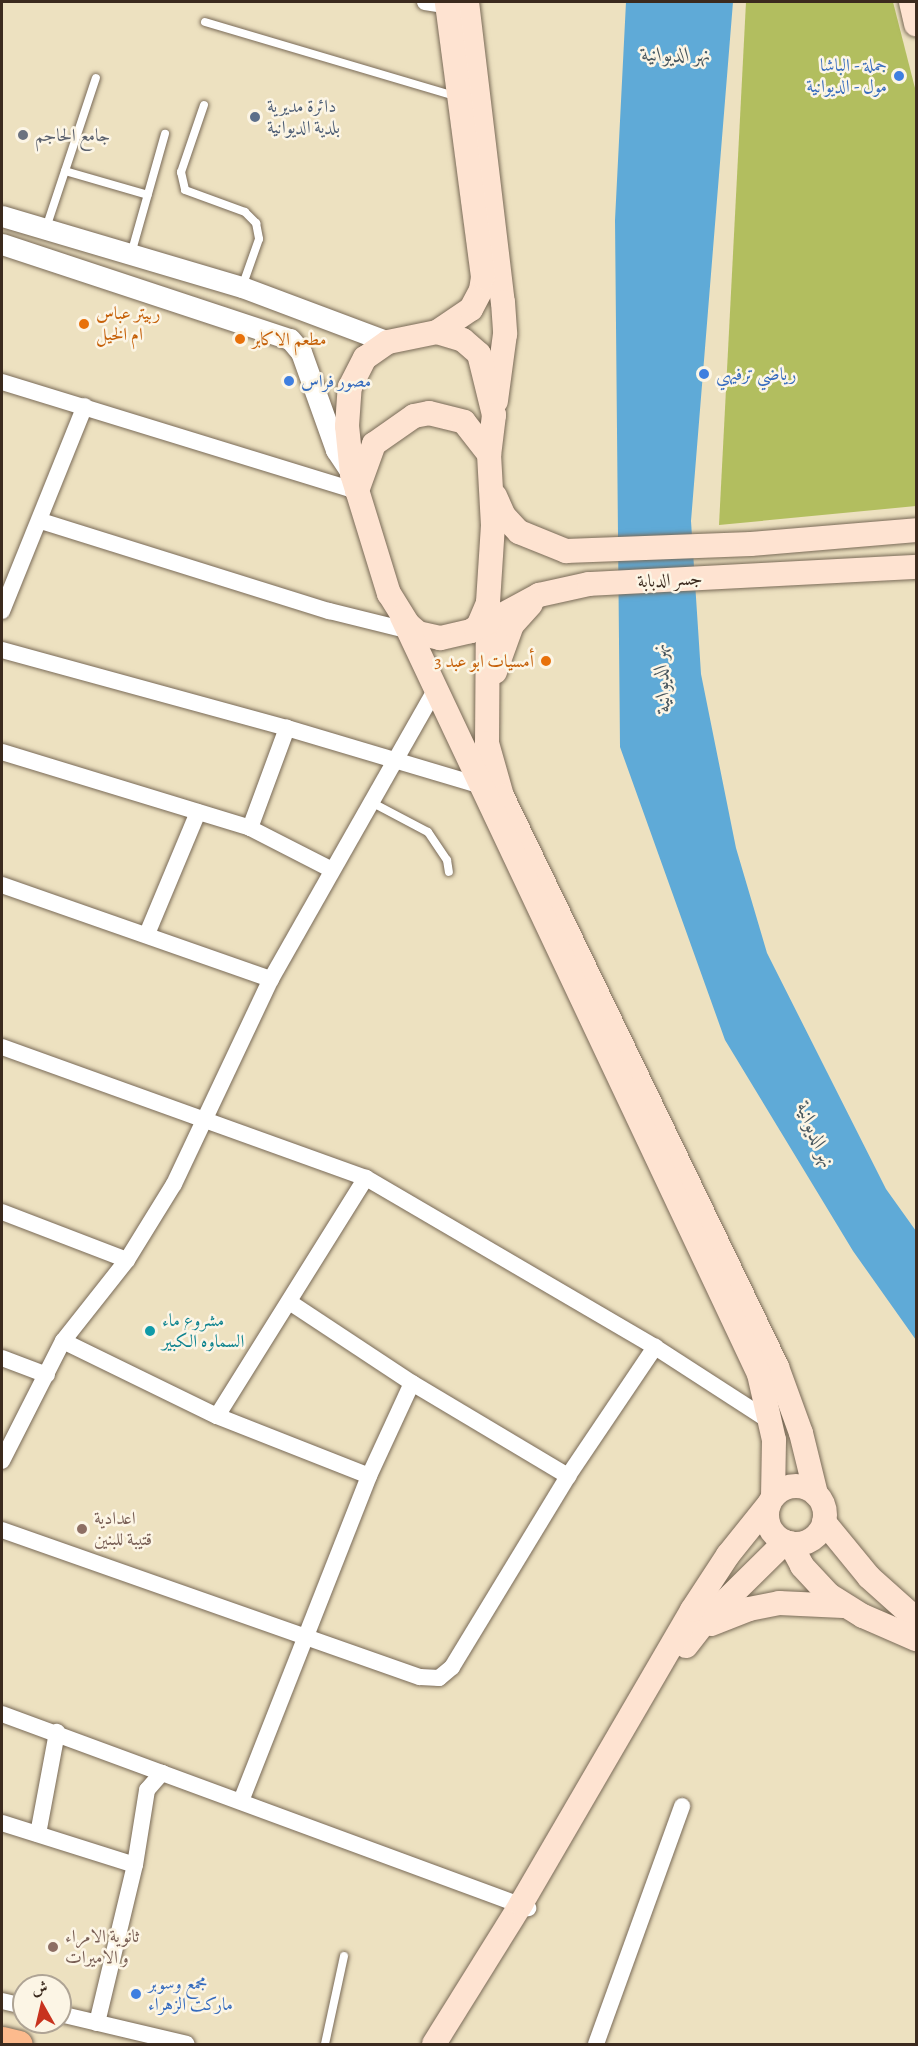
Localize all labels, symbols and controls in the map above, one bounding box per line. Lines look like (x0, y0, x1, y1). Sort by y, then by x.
water label: نهر الديوانية (641, 42, 711, 66)
place label: جملة - الباشا مول - الديوانية (805, 55, 887, 98)
marker: جملة - الباشا مول - الديوانية (892, 69, 906, 83)
place label: دائرة مديرية بلدية الديوانية (267, 96, 340, 138)
marker: دائرة مديرية بلدية الديوانية (248, 110, 262, 124)
place label: جامع الحاجم (35, 124, 110, 146)
marker: جامع الحاجم (16, 128, 30, 142)
place label: ربيتر عباس ام الخيل (96, 303, 161, 346)
marker: ربيتر عباس ام الخيل (77, 317, 91, 331)
place label: مطعم الاكابر (252, 328, 326, 350)
marker: مطعم الاكابر (233, 332, 247, 346)
place label: رياضي ترفيهي (716, 363, 797, 385)
marker: رياضي ترفيهي (697, 367, 711, 381)
place label: مصور فراس (301, 370, 371, 392)
marker: مصور فراس (282, 374, 296, 388)
street label: جسر الدبابة (637, 568, 703, 592)
water label: نهر الديوانية (647, 643, 675, 713)
place label: أمسيات ابو عبد 3 (434, 650, 534, 672)
marker: أمسيات ابو عبد 3 (539, 654, 553, 668)
water label: نهر الديوانية (791, 1098, 841, 1172)
place label: مشروع ماء السماوه الكبير (162, 1310, 244, 1352)
marker: مشروع ماء السماوه الكبير (143, 1324, 157, 1338)
place label: اعدادية قتيبة للبنين (94, 1508, 152, 1550)
marker: اعدادية قتيبة للبنين (75, 1522, 89, 1536)
place label: ثانوية الامراء و الاميرات (65, 1926, 139, 1968)
marker: ثانوية الامراء و الاميرات (46, 1940, 60, 1954)
place label: مجمع وسوبر ماركت الزهراء (148, 1973, 233, 2016)
north arrow (12, 1974, 72, 2034)
text: ش (30, 1976, 49, 2000)
marker: مجمع وسوبر ماركت الزهراء (129, 1987, 143, 2001)

